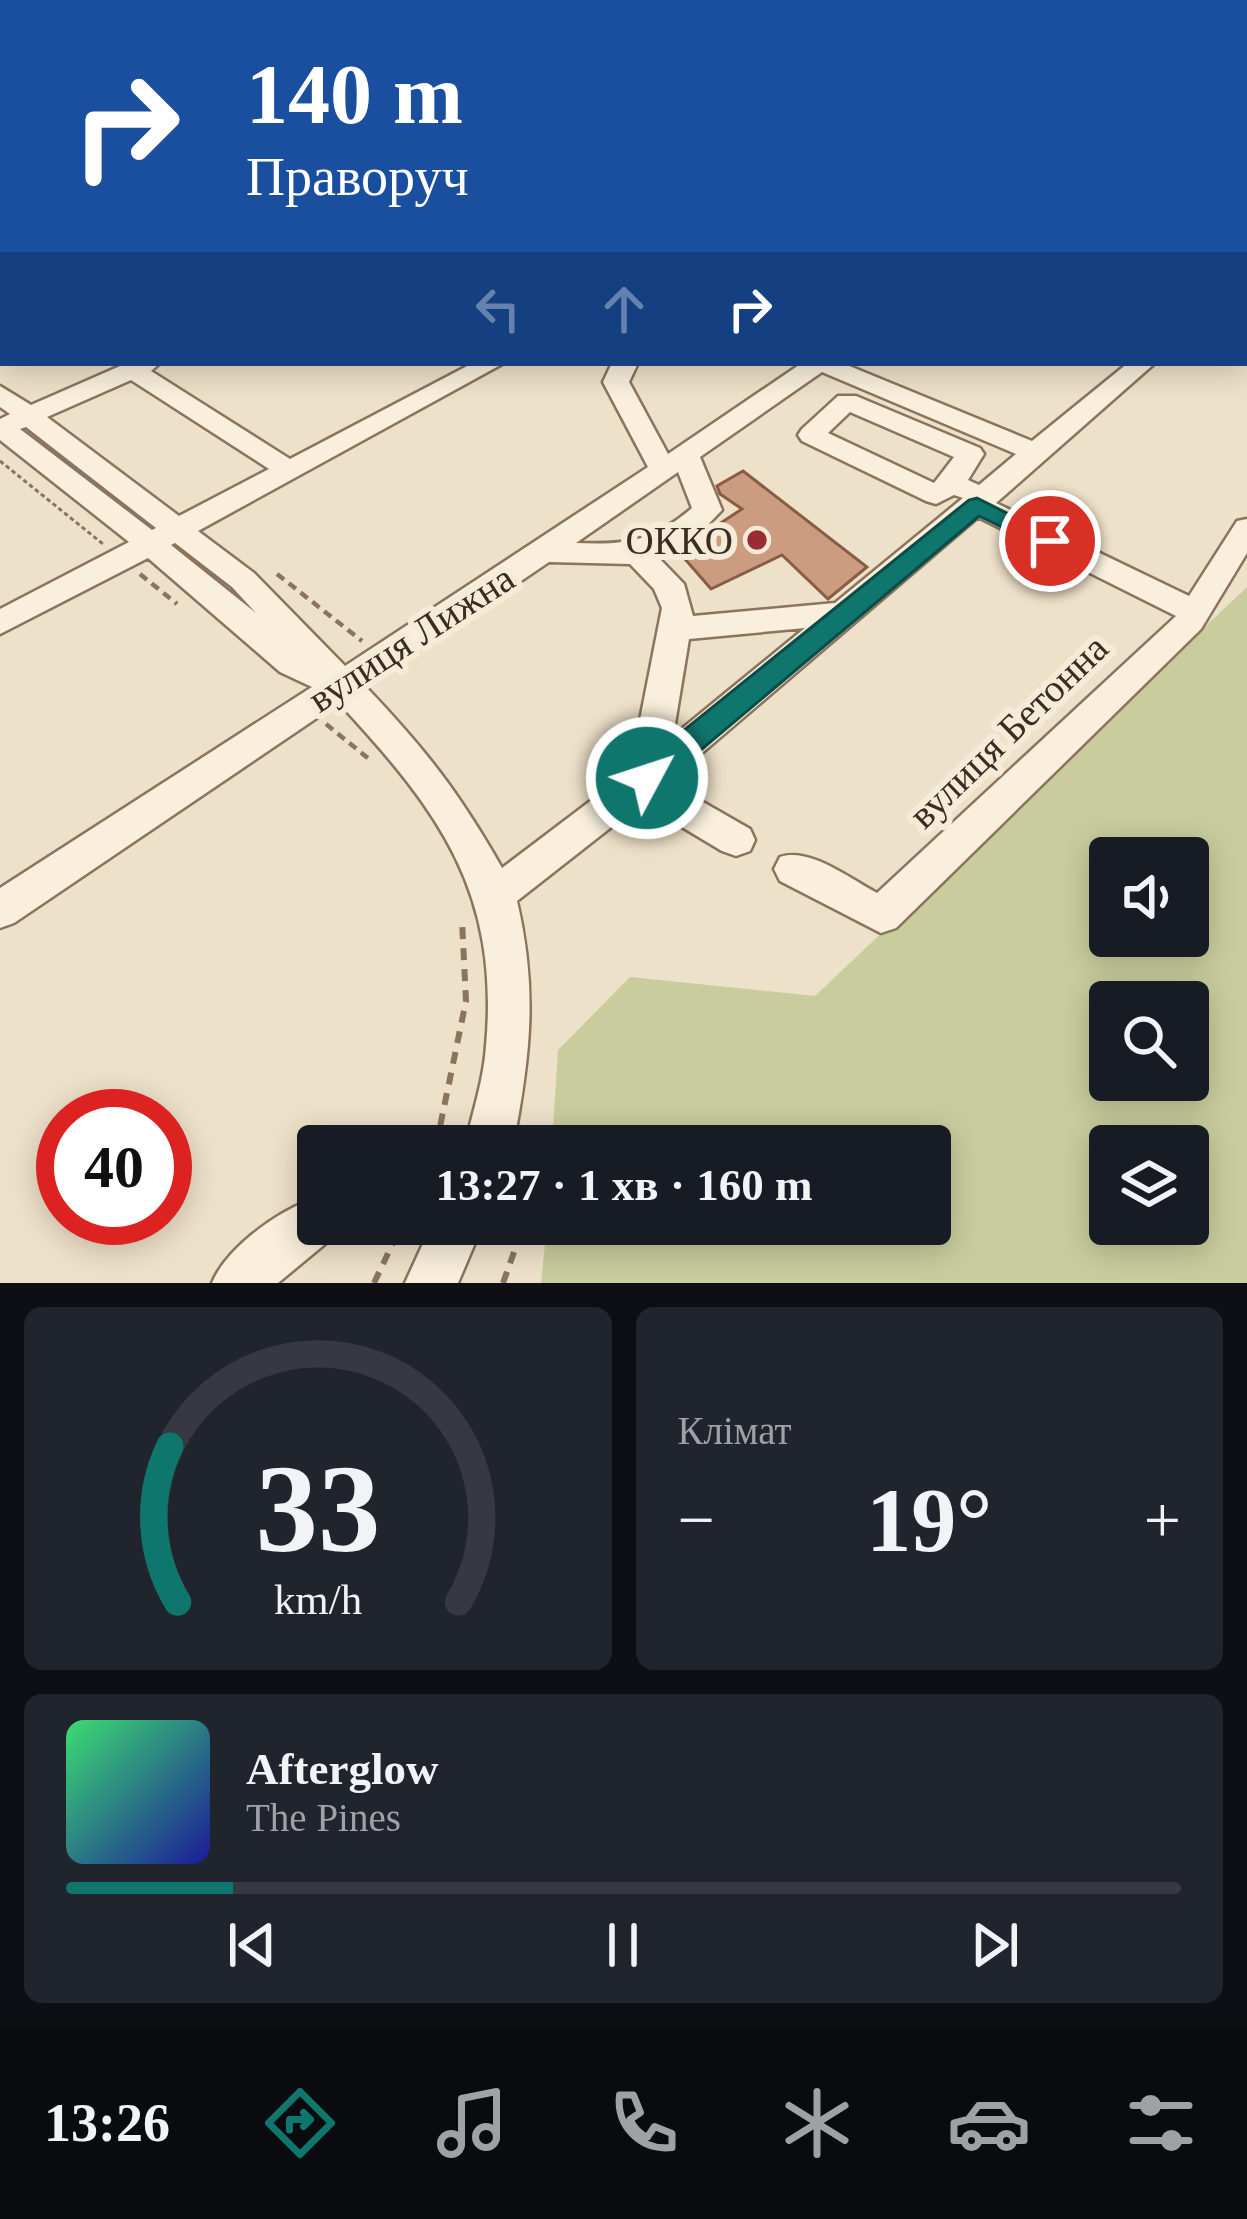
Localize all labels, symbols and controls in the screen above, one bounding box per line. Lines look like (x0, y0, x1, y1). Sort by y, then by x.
icon: right (48, 48, 204, 204)
text: 140 m (246, 48, 463, 141)
text: Праворуч (246, 147, 469, 207)
icon: left (465, 276, 531, 342)
icon: ahead (591, 276, 657, 342)
icon: right (717, 276, 783, 342)
pin (999, 490, 1101, 592)
icon: arrive (1017, 508, 1083, 574)
place label: ОККО (626, 519, 733, 562)
marker: ОККО (744, 527, 770, 553)
street label: вулиця Лижна (300, 556, 522, 721)
street label: вулиця Бетонна (900, 626, 1117, 837)
position arrow (584, 715, 710, 841)
map controls (1089, 837, 1209, 1245)
button: sound (1089, 837, 1209, 957)
button: search (1089, 981, 1209, 1101)
speed limit sign: 40 (36, 1089, 192, 1245)
button: layers (1089, 1125, 1209, 1245)
text: 13:27 · 1 хв · 160 m (436, 1160, 812, 1210)
text: Клімат (678, 1409, 792, 1452)
text: 33 (255, 1440, 380, 1578)
text: 19° (866, 1471, 992, 1570)
text: − (678, 1483, 715, 1556)
text: + (1144, 1483, 1181, 1556)
text: km/h (274, 1575, 362, 1622)
text: Afterglow (246, 1744, 438, 1794)
text: The Pines (246, 1796, 401, 1839)
icon: previous (219, 1912, 285, 1978)
icon: pause (590, 1912, 656, 1978)
icon: next (962, 1912, 1028, 1978)
icon: directions (258, 2081, 342, 2165)
icon: music (430, 2081, 514, 2165)
icon: phone (602, 2081, 686, 2165)
icon: climate (775, 2081, 859, 2165)
icon: car (947, 2081, 1031, 2165)
icon: filters (1119, 2081, 1203, 2165)
text: 13:26 (44, 2093, 170, 2153)

